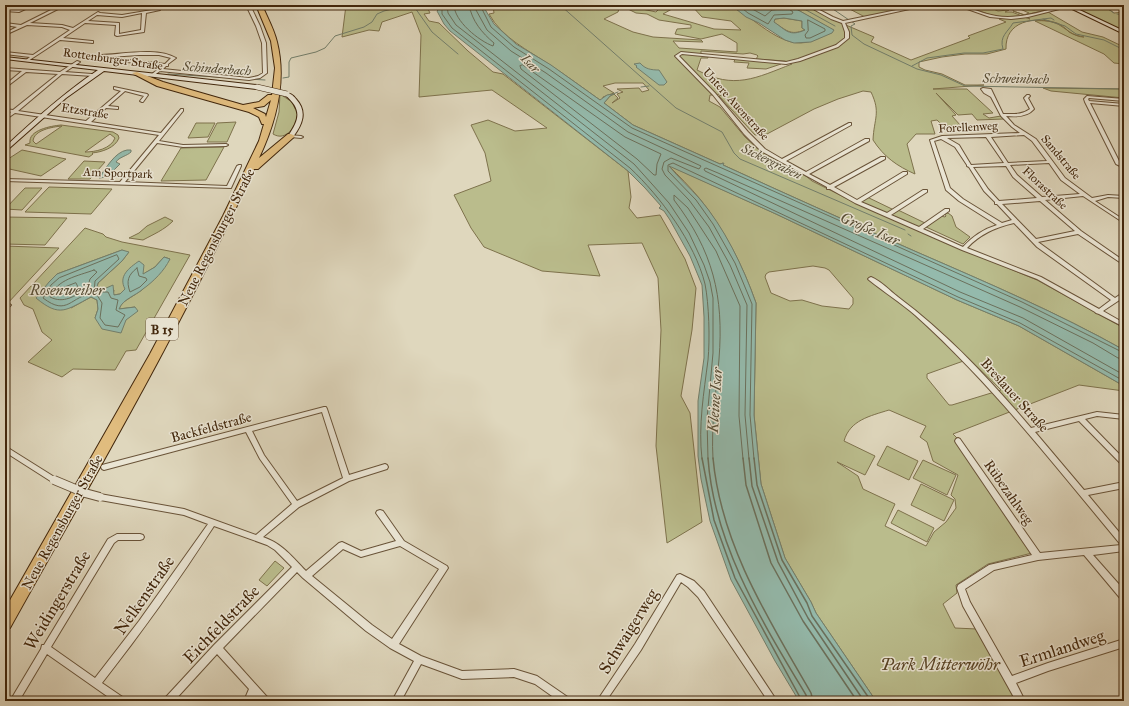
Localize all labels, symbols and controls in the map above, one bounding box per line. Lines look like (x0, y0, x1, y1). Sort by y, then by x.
street label: Rottenburger Straße (62, 45, 164, 74)
water label: Isar (517, 50, 544, 77)
water label: Schinderbach (181, 59, 252, 79)
street label: Untere Auenstraße (700, 65, 772, 143)
water label: Schweinbach (982, 70, 1050, 88)
street label: Etzstraße (60, 100, 110, 122)
street label: Forellenweg (938, 118, 998, 137)
street label: Sandstraße (1038, 132, 1084, 182)
water label: Sickergraben (738, 140, 804, 183)
street label: Florastraße (1020, 164, 1070, 212)
street label: Am Sportpark (82, 165, 153, 181)
street label: Neue Regensburger Straße (174, 166, 259, 309)
water label: Große Isar (837, 208, 903, 250)
water label: Rosenweiher (29, 281, 105, 299)
road number: B 15 (146, 318, 178, 340)
street label: Breslauer Straße (977, 355, 1052, 436)
water label: Kleine Isar (704, 366, 726, 434)
street label: Backfeldstraße (169, 408, 254, 446)
street label: Neue Regensburger Straße (18, 452, 107, 593)
street label: Rübezahlweg (980, 457, 1037, 528)
street label: Weidingerstraße (19, 547, 95, 654)
street label: Nelkenstraße (110, 552, 179, 639)
street label: Eichfeldstraße (179, 581, 264, 668)
street label: Schwaigerweg (594, 585, 663, 678)
street label: Ermlandweg (1017, 625, 1107, 672)
park label: Park Mitterwöhr (880, 654, 1001, 675)

